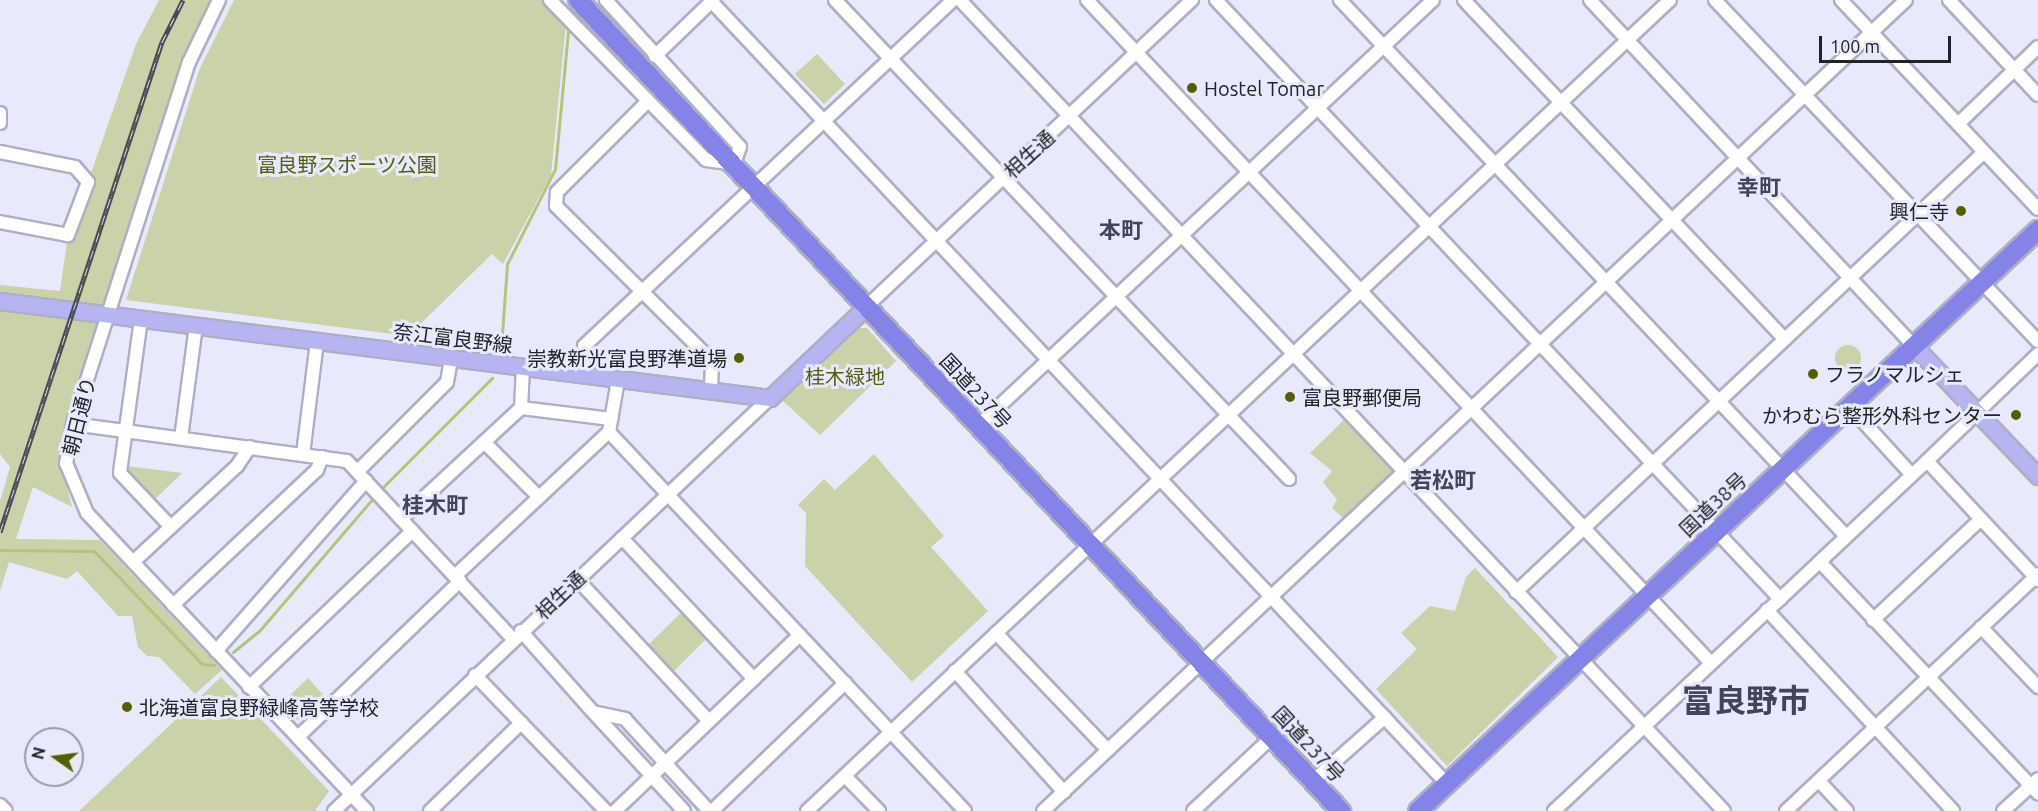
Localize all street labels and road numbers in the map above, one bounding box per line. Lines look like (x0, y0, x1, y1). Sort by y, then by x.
street label: 相生通 (999, 125, 1059, 183)
street label: 奈江富良野線 (392, 319, 514, 357)
street label: 国道237号 (935, 349, 1017, 433)
street label: 朝日通り (58, 374, 100, 458)
street label: 国道38号 (1675, 467, 1751, 541)
street label: 相生通 (530, 566, 590, 624)
street label: 国道237号 (1268, 702, 1350, 786)

